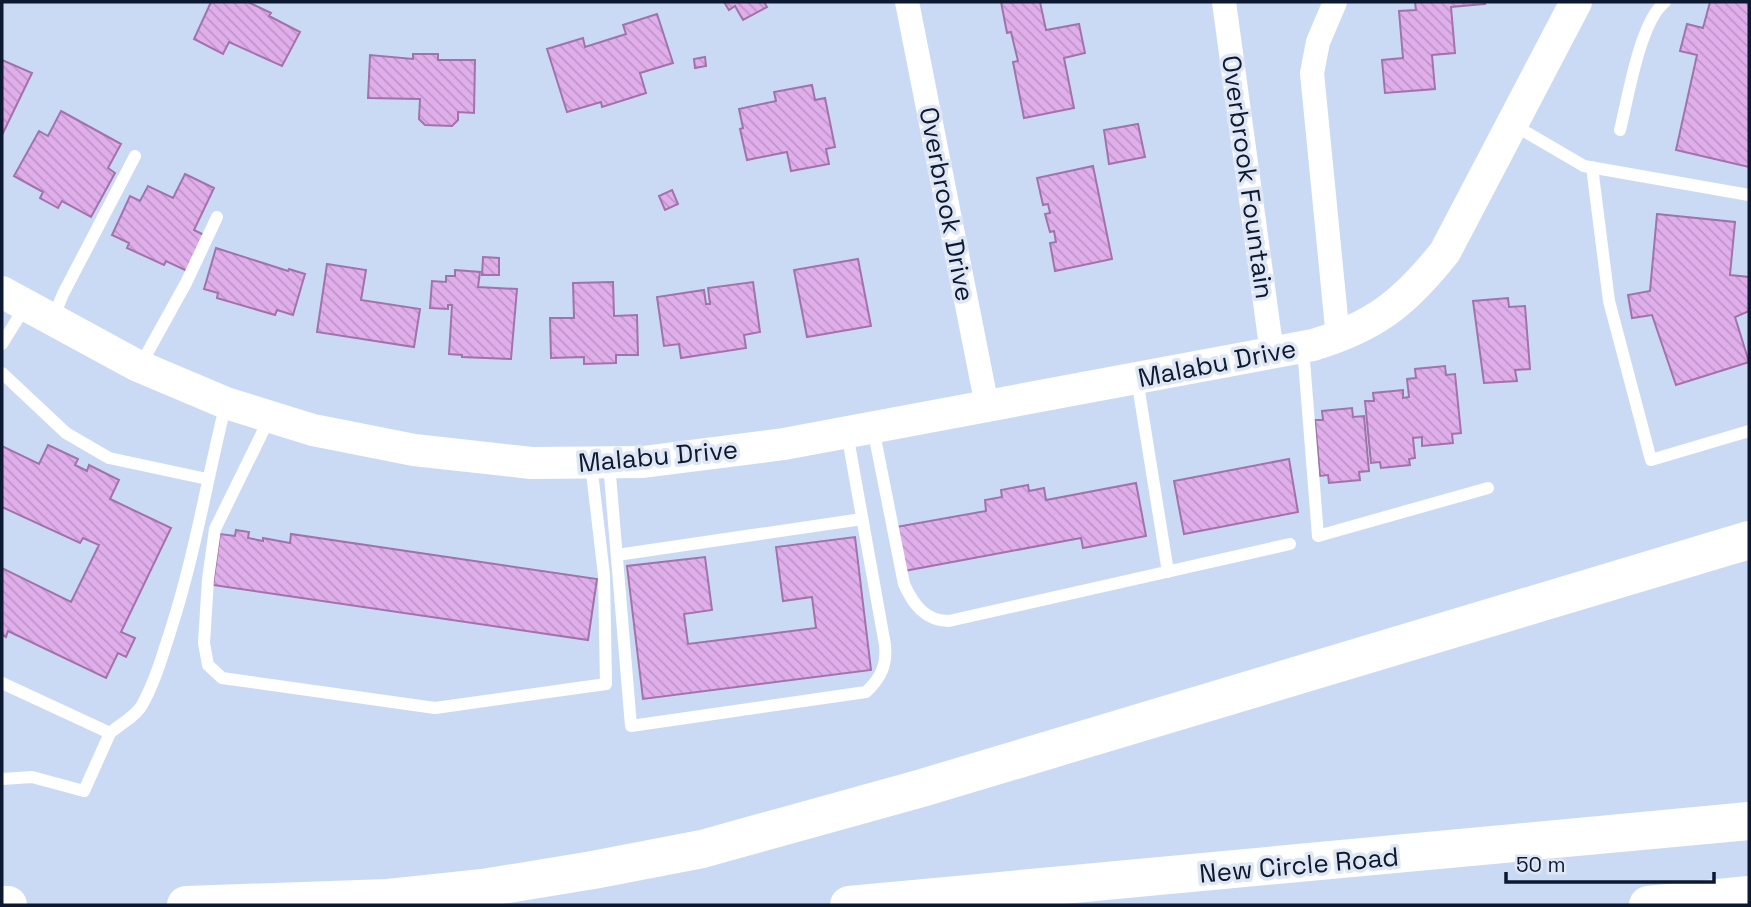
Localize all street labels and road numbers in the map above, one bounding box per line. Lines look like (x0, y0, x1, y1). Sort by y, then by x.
street label: Overbrook Fountain (1214, 53, 1282, 301)
street label: Overbrook Drive (911, 104, 983, 304)
street label: Malabu Drive (1135, 331, 1299, 395)
street label: Malabu Drive (577, 432, 739, 480)
street label: New Circle Road (1198, 839, 1400, 891)

